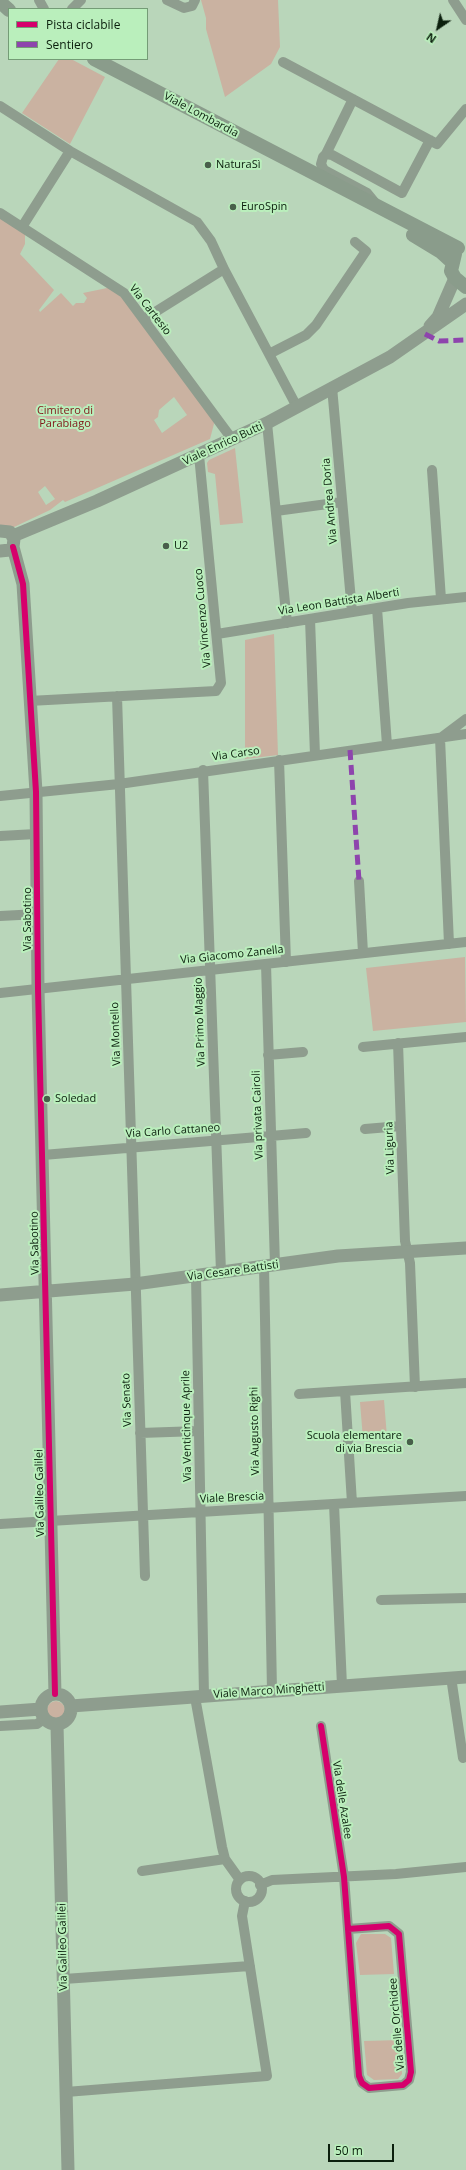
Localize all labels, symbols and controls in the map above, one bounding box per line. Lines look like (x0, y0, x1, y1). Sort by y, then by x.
legend (8, 8, 148, 60)
north arrow (418, 8, 458, 48)
text: Pista ciclabile (46, 16, 120, 33)
text: N (423, 30, 439, 47)
text: Sentiero (46, 36, 93, 53)
street label: Viale Lombardia (161, 90, 241, 140)
place label: NaturaSì (216, 158, 260, 172)
marker: NaturaSì (203, 160, 213, 170)
place label: EuroSpin (241, 200, 287, 214)
marker: EuroSpin (228, 202, 238, 212)
street label: Via Cartesio (126, 282, 174, 338)
park label: Cimitero di Parabiago (37, 404, 93, 430)
street label: Viale Enrico Butti (181, 420, 265, 468)
street label: Via Andrea Doria (320, 457, 340, 545)
place label: U2 (174, 539, 188, 553)
marker: U2 (161, 541, 171, 551)
street label: Via Vincenzo Cuoco (192, 568, 214, 668)
street label: Via Leon Battista Alberti (278, 586, 400, 618)
street label: Via Carso (211, 744, 261, 764)
street label: Via Sabotino (21, 887, 35, 951)
street label: Via Giacomo Zanella (180, 943, 284, 967)
street label: Via Primo Maggio (192, 977, 208, 1067)
street label: Via Montello (108, 1002, 124, 1066)
street label: Via privata Cairoli (250, 1070, 266, 1160)
place label: Soledad (55, 1092, 96, 1106)
marker: Soledad (42, 1094, 52, 1104)
street label: Via Carlo Cattaneo (125, 1121, 221, 1141)
street label: Via Liguria (382, 1121, 398, 1175)
street label: Via Sabotino (28, 1211, 42, 1275)
street label: Via Cesare Battisti (186, 1258, 280, 1284)
street label: Via Venticinque Aprile (179, 1370, 195, 1482)
street label: Via Senato (119, 1373, 135, 1427)
street label: Via Augusto Righi (248, 1387, 262, 1475)
place label: Scuola elementare di via Brescia (307, 1429, 402, 1455)
marker: Scuola elementare di via Brescia (405, 1437, 415, 1447)
street label: Via Galileo Galilei (33, 1449, 47, 1537)
street label: Viale Brescia (199, 1490, 265, 1506)
street label: Viale Marco Minghetti (213, 1681, 325, 1701)
street label: Via delle Azalee (329, 1760, 355, 1840)
street label: Via Galileo Galilei (56, 1903, 70, 1991)
street label: Via delle Orchidee (386, 1977, 408, 2071)
scale bar (330, 2136, 396, 2162)
text: 50 m (335, 2142, 363, 2159)

